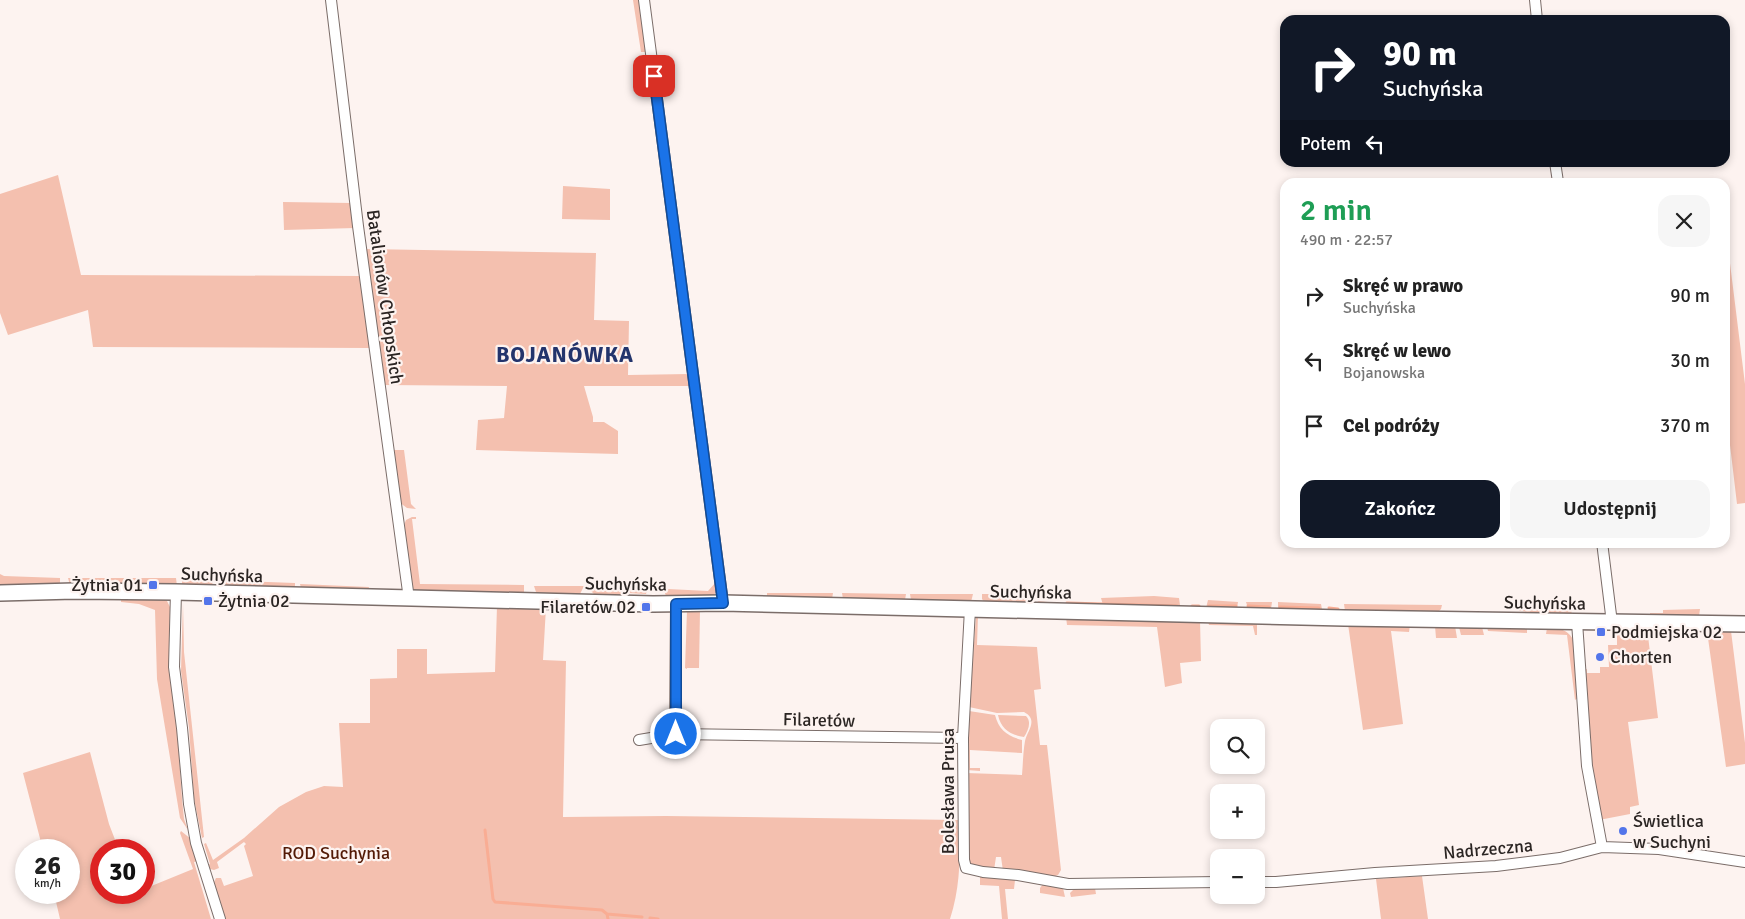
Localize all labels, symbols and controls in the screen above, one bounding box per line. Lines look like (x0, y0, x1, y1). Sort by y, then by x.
text: 90 m (1383, 32, 1457, 75)
icon: right (1300, 35, 1365, 100)
pin (633, 55, 675, 97)
icon: arrive (640, 62, 668, 90)
text: Suchyńska (1383, 75, 1483, 102)
icon: left (1361, 130, 1389, 158)
text: Potem (1300, 132, 1351, 156)
text: 2 min (1300, 192, 1372, 229)
button: close (1658, 195, 1710, 247)
street label: Batalionów Chłopskich (362, 208, 408, 386)
text: 490 m · 22:57 (1300, 230, 1393, 250)
text: Skręć w prawo (1343, 274, 1463, 298)
icon: right (1300, 282, 1328, 310)
text: 90 m (1670, 284, 1710, 308)
text: Suchyńska (1343, 298, 1416, 318)
text: Skręć w lewo (1343, 339, 1451, 363)
district label: BOJANÓWKA (496, 341, 634, 368)
icon: left (1300, 347, 1328, 375)
text: 30 m (1670, 349, 1710, 373)
text: Bojanowska (1343, 363, 1425, 383)
icon: arrive (1300, 412, 1328, 440)
text: Cel podróży (1343, 414, 1439, 438)
text: 370 m (1660, 414, 1710, 438)
button: Zakończ (1300, 480, 1500, 538)
button: Udostępnij (1510, 480, 1710, 538)
street label: Suchyńska (181, 563, 263, 587)
street label: Suchyńska (585, 572, 667, 596)
place label: Żytnia 01 (71, 574, 143, 596)
marker: Żytnia 01 (147, 579, 159, 591)
street label: Suchyńska (990, 580, 1072, 604)
place label: Żytnia 02 (218, 590, 290, 612)
street label: Suchyńska (1504, 591, 1586, 615)
marker: Żytnia 02 (202, 595, 214, 607)
place label: Filaretów 02 (540, 596, 636, 618)
marker: Filaretów 02 (640, 601, 652, 613)
place label: Podmiejska 02 (1611, 621, 1722, 643)
marker: Podmiejska 02 (1595, 626, 1607, 638)
place label: Chorten (1610, 646, 1672, 668)
marker: Chorten (1594, 651, 1606, 663)
position arrow (649, 707, 701, 759)
street label: Filaretów (783, 708, 855, 732)
map controls (1210, 719, 1265, 904)
button: search (1210, 719, 1265, 774)
street label: Bolesława Prusa (937, 728, 959, 854)
button: + (1210, 784, 1265, 839)
place label: Świetlica w Suchyni (1633, 810, 1711, 853)
marker: Świetlica w Suchyni (1617, 825, 1629, 837)
street label: Nadrzeczna (1442, 834, 1534, 864)
speed limit sign: 30 (90, 839, 155, 904)
park label: ROD Suchynia (282, 842, 390, 864)
button: − (1210, 849, 1265, 904)
text: 26 (34, 850, 61, 881)
text: km/h (34, 876, 61, 891)

